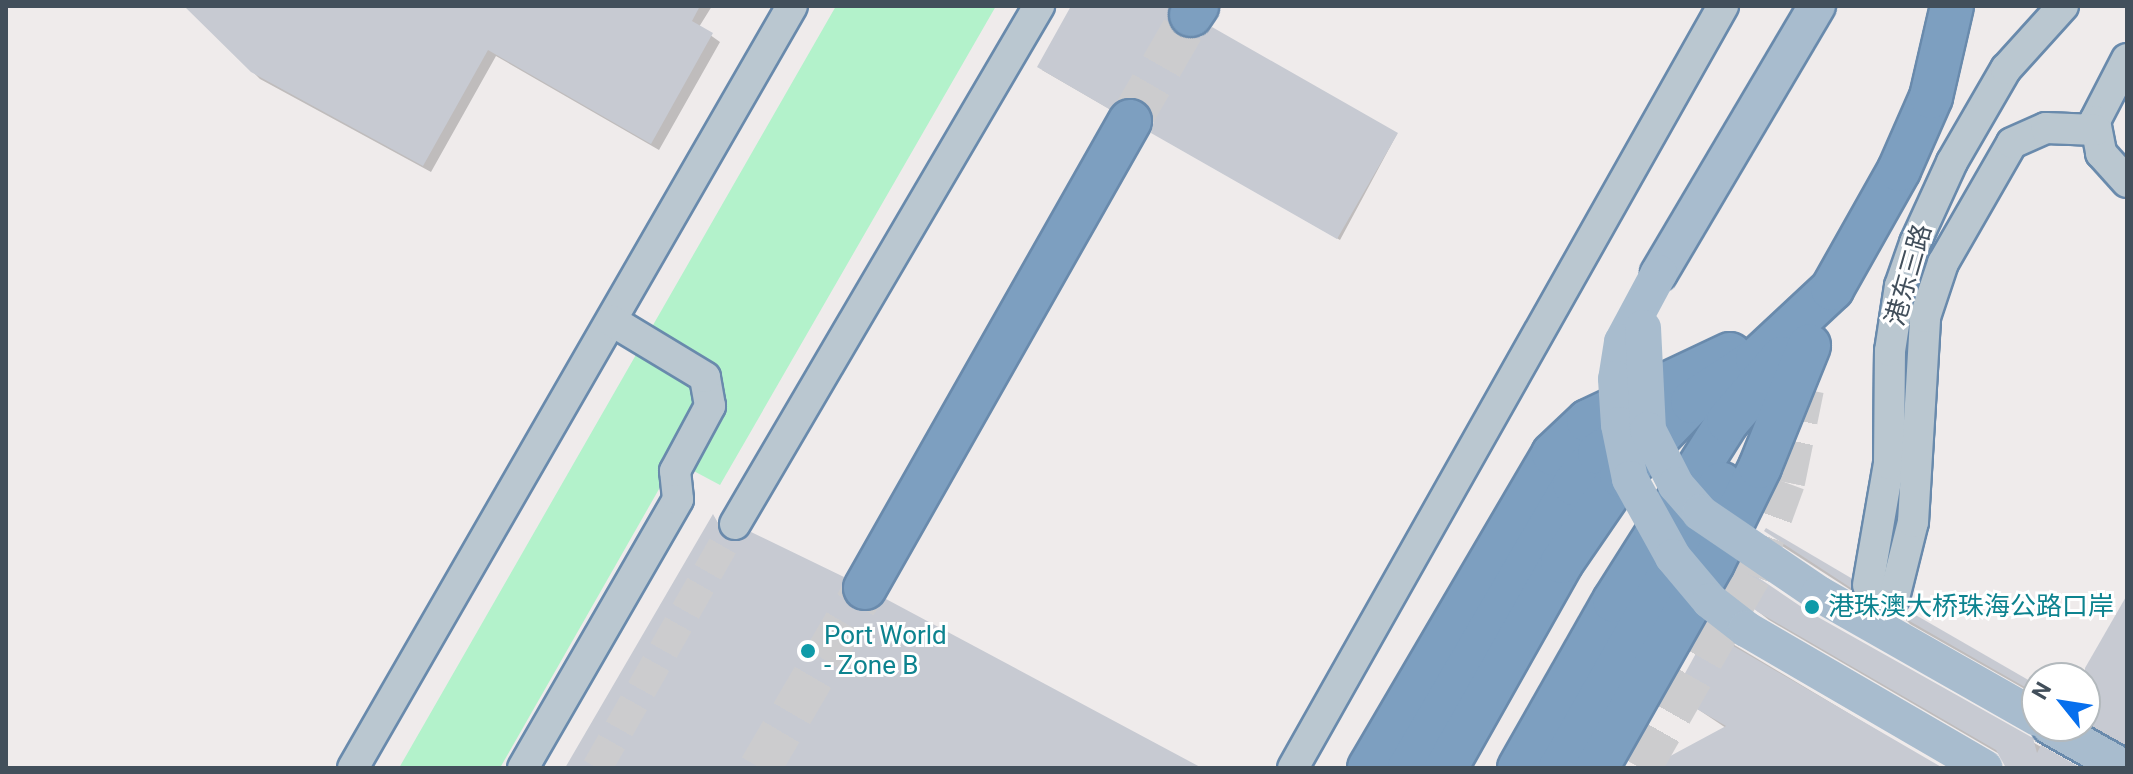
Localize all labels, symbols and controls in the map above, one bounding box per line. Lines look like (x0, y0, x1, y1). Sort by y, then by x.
street label: 港东三路 (1880, 221, 1938, 329)
place label: 港珠澳大桥珠海公路口岸 (1828, 591, 2114, 623)
marker: 港珠澳大桥珠海公路口岸 (1803, 598, 1821, 616)
place label: Port World - Zone B (824, 620, 947, 682)
marker: Port World - Zone B (799, 642, 817, 660)
north arrow (2021, 662, 2101, 742)
text: N (2027, 678, 2056, 704)

